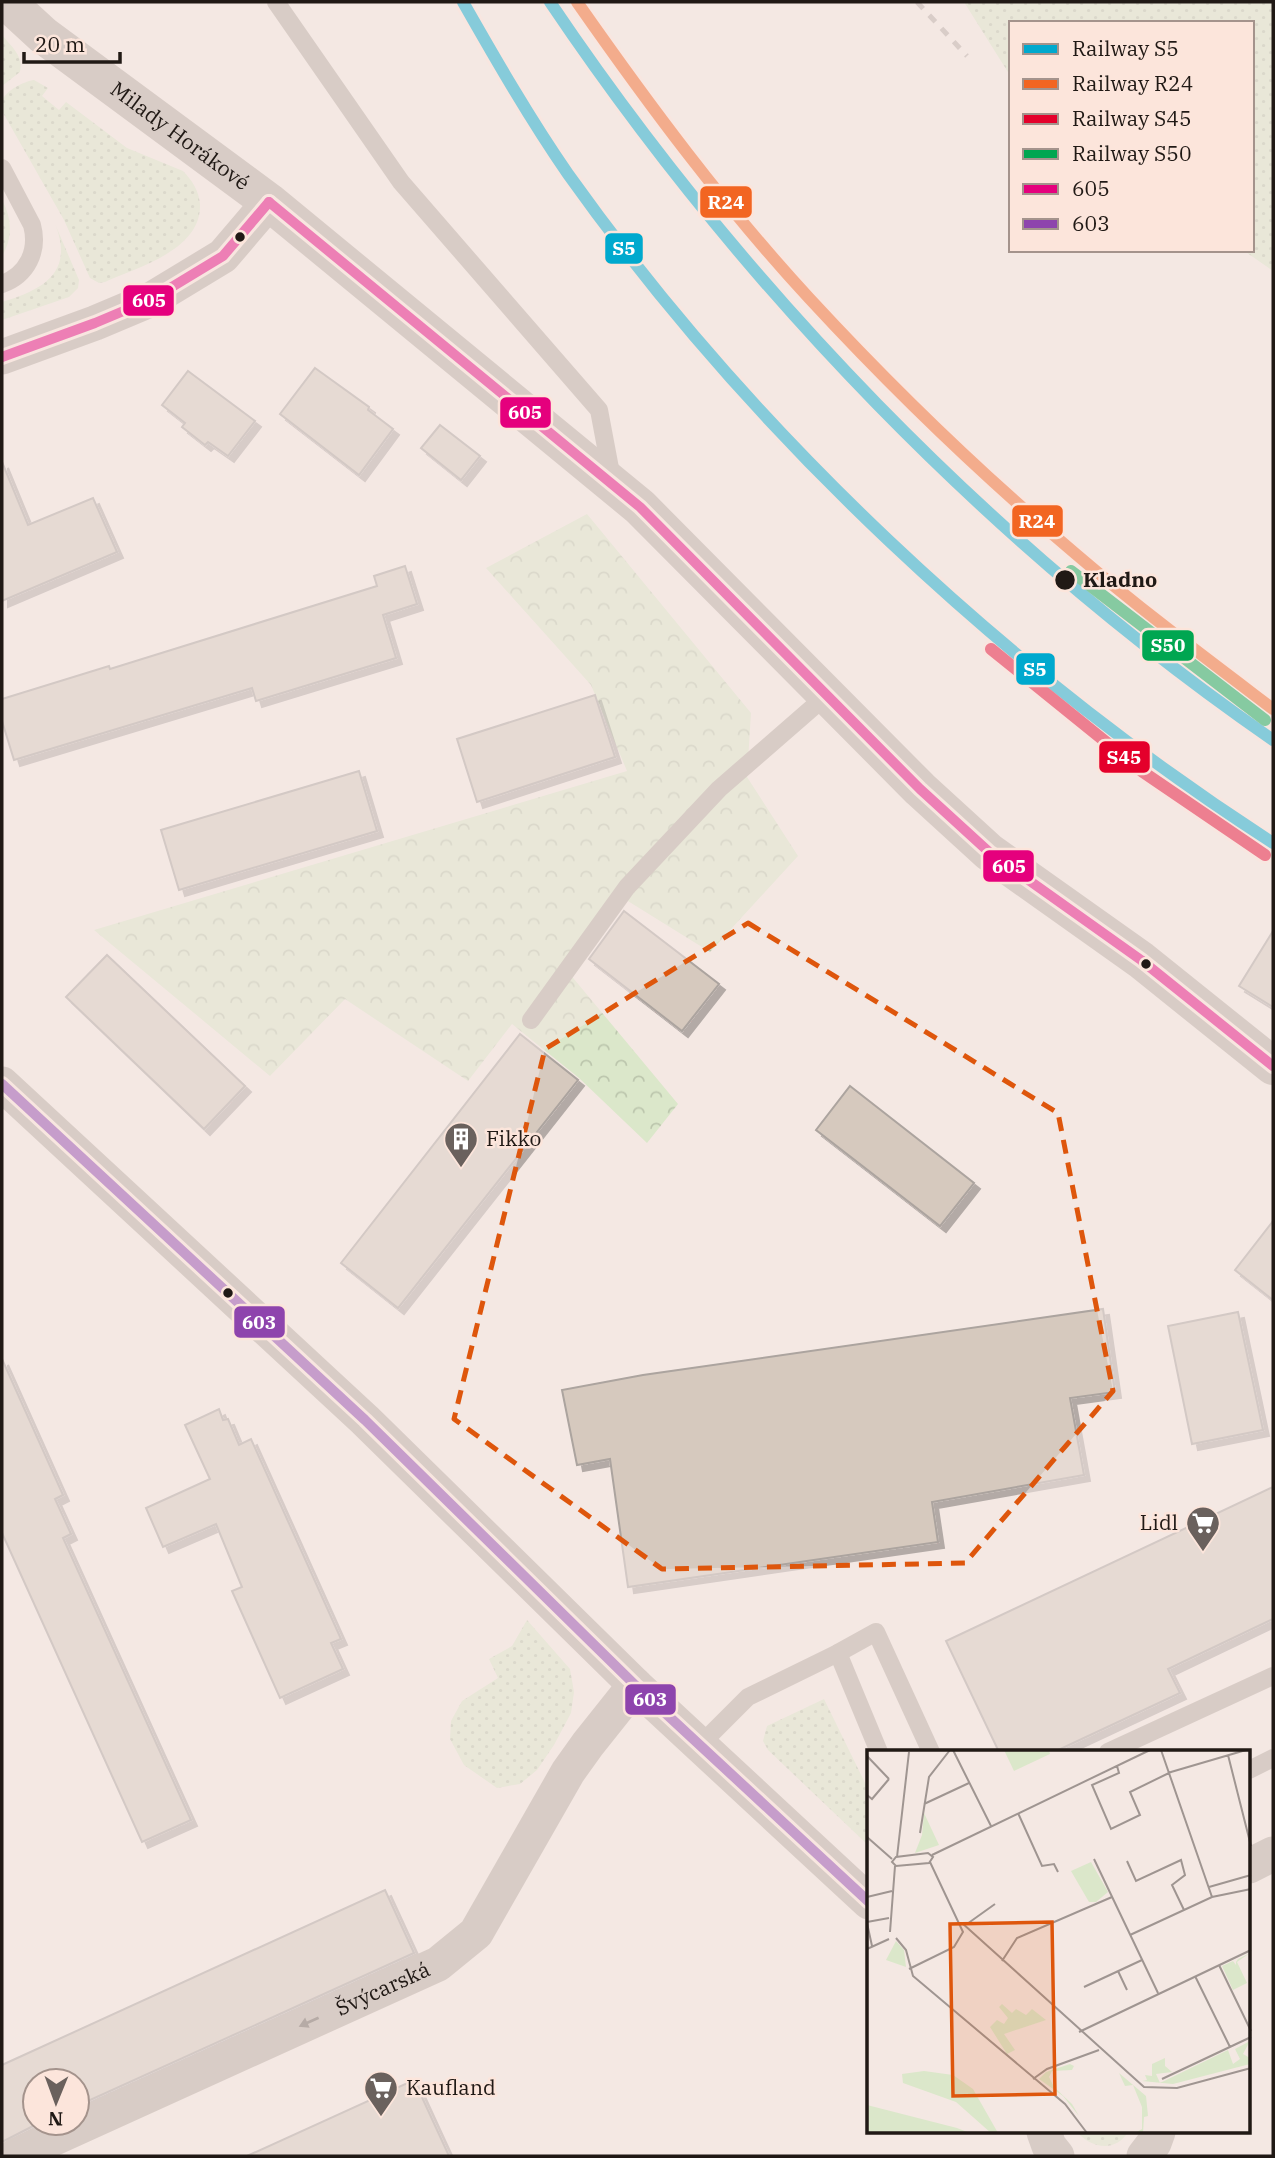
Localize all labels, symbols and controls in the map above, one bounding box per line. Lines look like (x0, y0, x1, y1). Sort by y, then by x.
scale bar (24, 21, 121, 65)
legend (1009, 21, 1254, 252)
text: 20 m (35, 30, 85, 58)
text: Railway S5 (1072, 34, 1179, 62)
text: Railway R24 (1072, 69, 1193, 97)
street label: Milady Horákové (105, 75, 256, 196)
text: Railway S45 (1072, 104, 1192, 132)
text: Railway S50 (1072, 139, 1192, 167)
text: 605 (1072, 174, 1110, 202)
line badge: R24 (699, 185, 753, 219)
text: R24 (708, 190, 744, 214)
text: 603 (1072, 209, 1110, 237)
unlabelled marker (233, 230, 247, 244)
line badge: S5 (604, 232, 644, 265)
text: S5 (612, 236, 636, 260)
line badge: 605 (122, 284, 175, 317)
text: 605 (132, 288, 166, 312)
line badge: 605 (499, 396, 552, 429)
text: 605 (508, 400, 542, 424)
line badge: R24 (1011, 504, 1064, 538)
text: R24 (1019, 509, 1055, 533)
place label: Kladno (1083, 565, 1157, 593)
marker: Kladno (1053, 568, 1077, 592)
line badge: S50 (1141, 629, 1195, 662)
text: S50 (1151, 633, 1185, 657)
line badge: S5 (1015, 652, 1056, 686)
text: S5 (1023, 657, 1047, 681)
line badge: S45 (1098, 740, 1151, 774)
text: S45 (1107, 745, 1141, 769)
line badge: 605 (982, 849, 1035, 883)
text: 605 (992, 854, 1026, 878)
unlabelled marker (1139, 957, 1153, 971)
building icon: Fikko (442, 1120, 480, 1169)
place label: Fikko (486, 1124, 541, 1152)
unlabelled marker (221, 1286, 235, 1300)
line badge: 603 (233, 1305, 286, 1339)
text: 603 (242, 1310, 276, 1334)
supermarket icon: Lidl (1184, 1504, 1222, 1553)
place label: Lidl (1140, 1508, 1178, 1536)
line badge: 603 (624, 1683, 677, 1716)
text: 603 (633, 1687, 667, 1711)
inset map (867, 1750, 1250, 2134)
street label: Švýcarská (331, 1955, 434, 2022)
one-way arrow (298, 2017, 319, 2028)
north arrow (21, 2067, 91, 2137)
supermarket icon: Kaufland (362, 2069, 400, 2118)
place label: Kaufland (406, 2073, 496, 2101)
text: N (48, 2107, 63, 2131)

